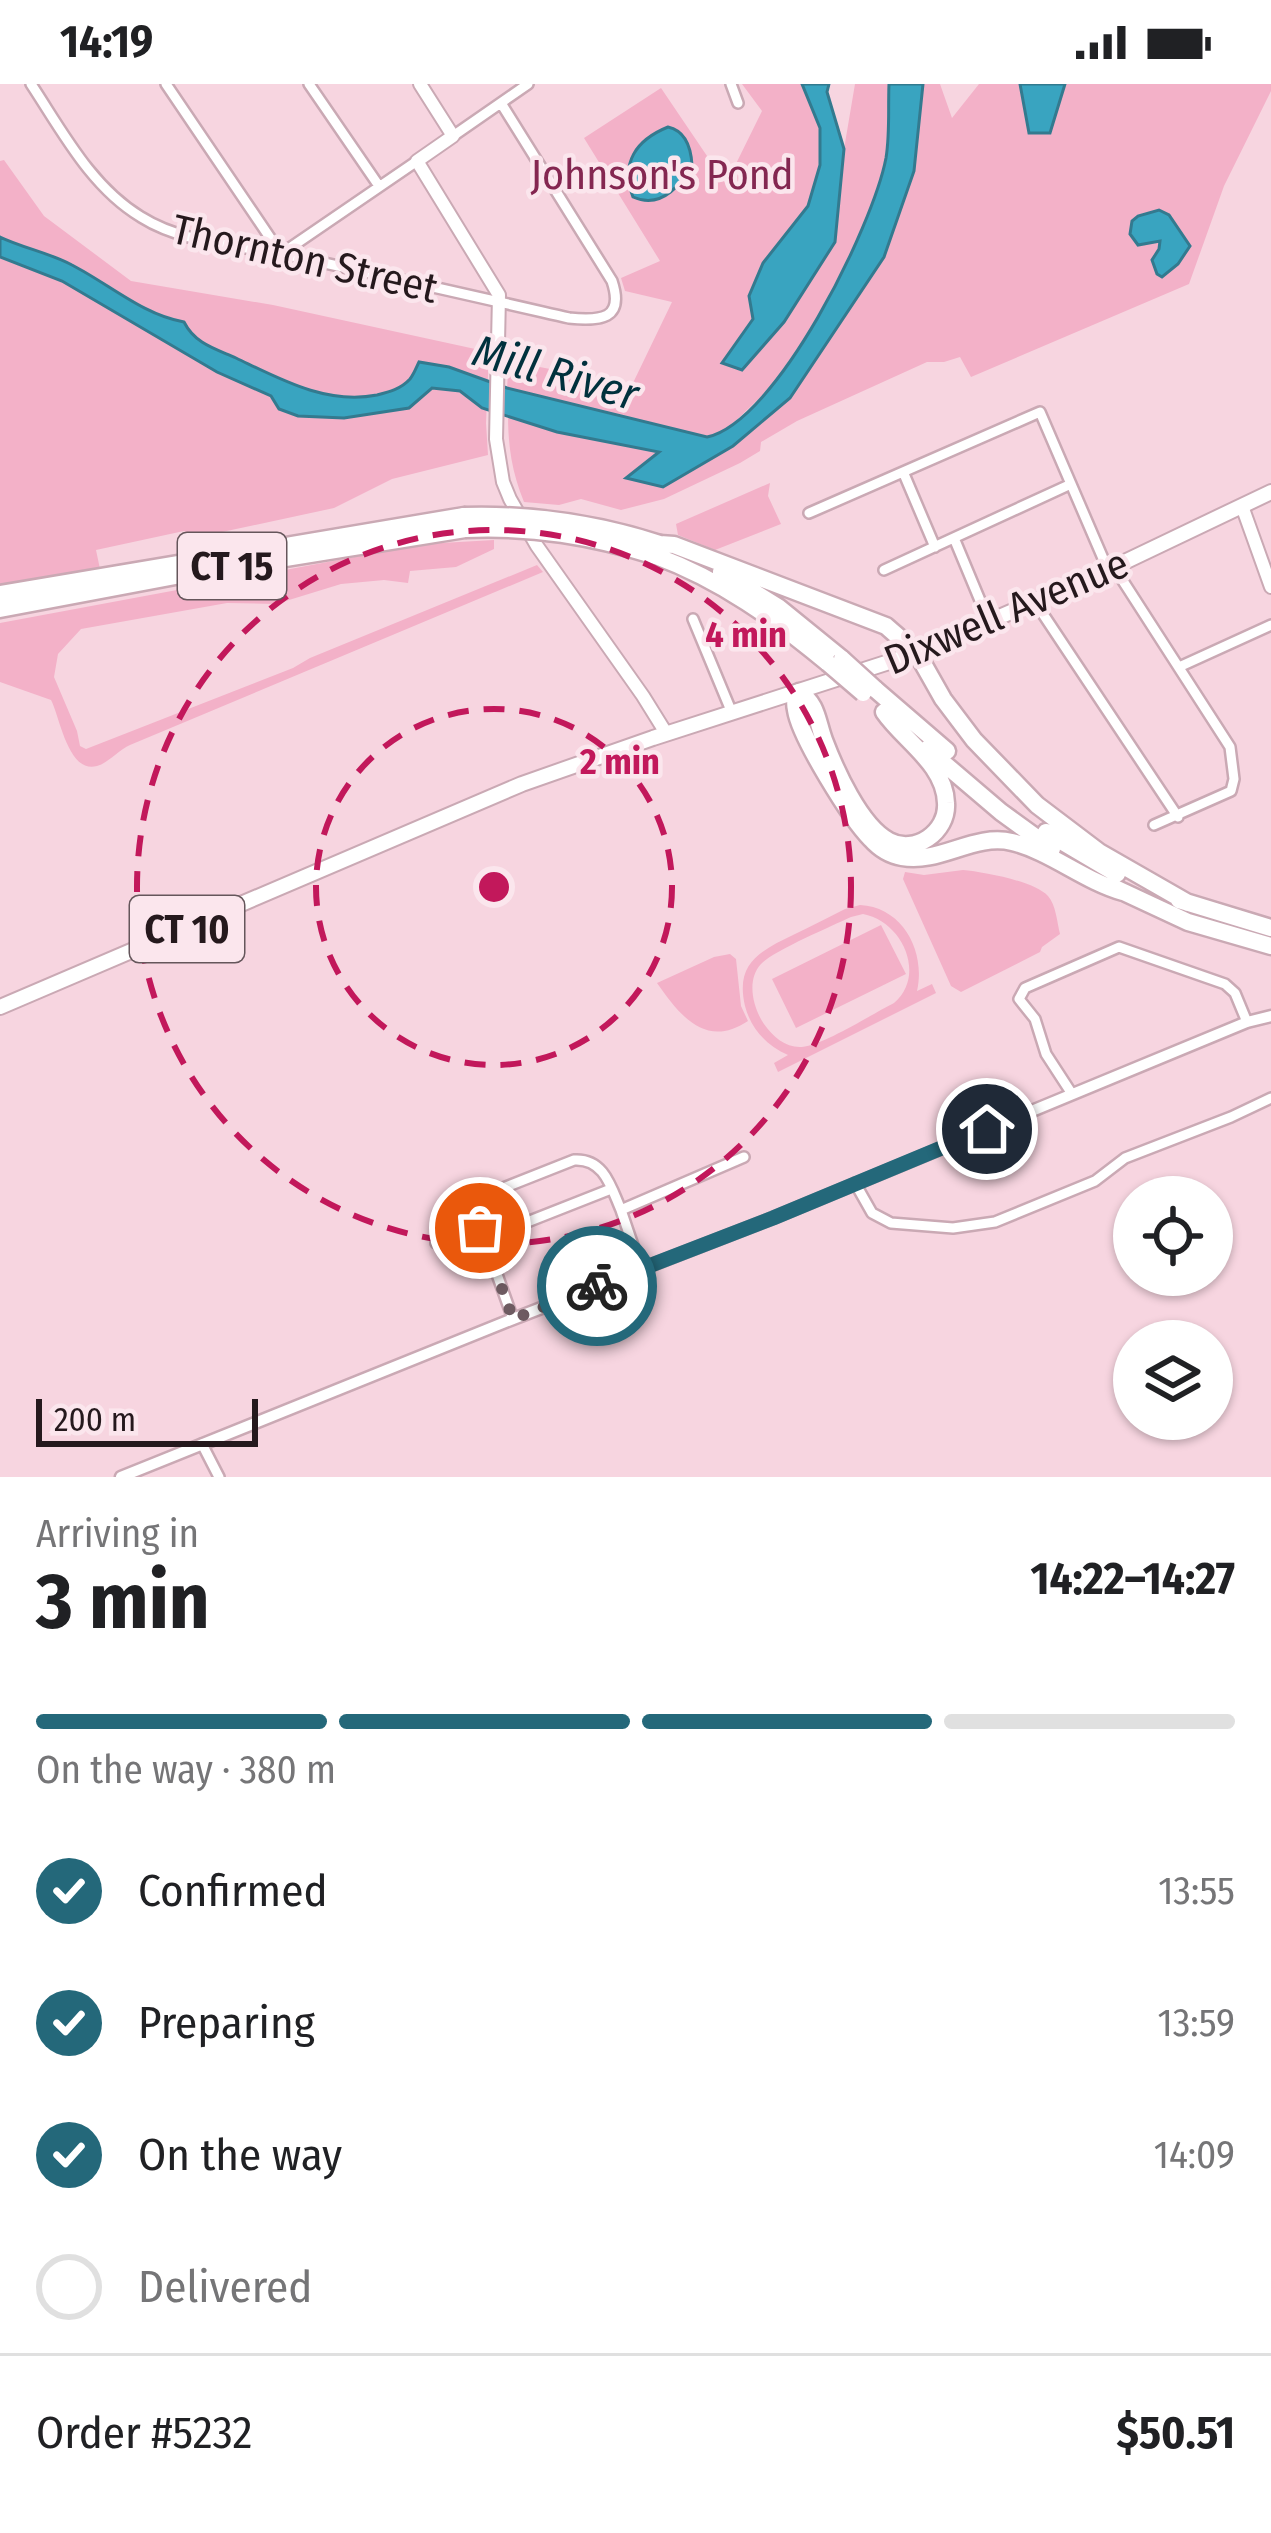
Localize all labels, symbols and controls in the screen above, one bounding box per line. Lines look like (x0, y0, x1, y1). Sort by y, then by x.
text: 14:19 (60, 15, 153, 69)
park label: Johnson's Pond (531, 150, 793, 200)
street label: Thornton Street (167, 204, 443, 314)
water label: Mill River (467, 324, 646, 423)
road number: CT 15 (178, 533, 286, 599)
street label: Dixwell Avenue (877, 538, 1136, 686)
text: 4 min (705, 613, 787, 657)
text: 2 min (579, 740, 660, 784)
centre of rings (473, 866, 515, 908)
road number: CT 10 (130, 896, 244, 962)
pin (936, 1078, 1038, 1180)
icon: home (954, 1096, 1020, 1162)
map controls (1113, 1176, 1233, 1440)
button: locate (1113, 1176, 1233, 1296)
pin (429, 1177, 531, 1279)
icon: bag (447, 1195, 513, 1261)
courier (537, 1226, 657, 1346)
icon: bike (564, 1253, 630, 1319)
button: layers (1113, 1320, 1233, 1440)
scale bar (36, 1393, 258, 1446)
text: 200 m (54, 1400, 136, 1440)
text: Arriving in (36, 1511, 199, 1557)
text: 14:22–14:27 (1030, 1552, 1235, 1606)
text: 3 min (36, 1555, 210, 1649)
text: On the way · 380 m (36, 1747, 336, 1793)
icon: check (36, 1858, 102, 1924)
text: Confirmed (138, 1864, 328, 1918)
text: 13:55 (1158, 1868, 1235, 1914)
icon: check (36, 1990, 102, 2056)
text: Preparing (138, 1996, 315, 2050)
text: 13:59 (1158, 2000, 1235, 2046)
icon: check (36, 2122, 102, 2188)
text: On the way (138, 2128, 342, 2182)
text: 14:09 (1154, 2132, 1235, 2178)
text: Delivered (138, 2260, 312, 2314)
text: Order #5232 (36, 2406, 252, 2460)
text: $50.51 (1116, 2406, 1235, 2460)

